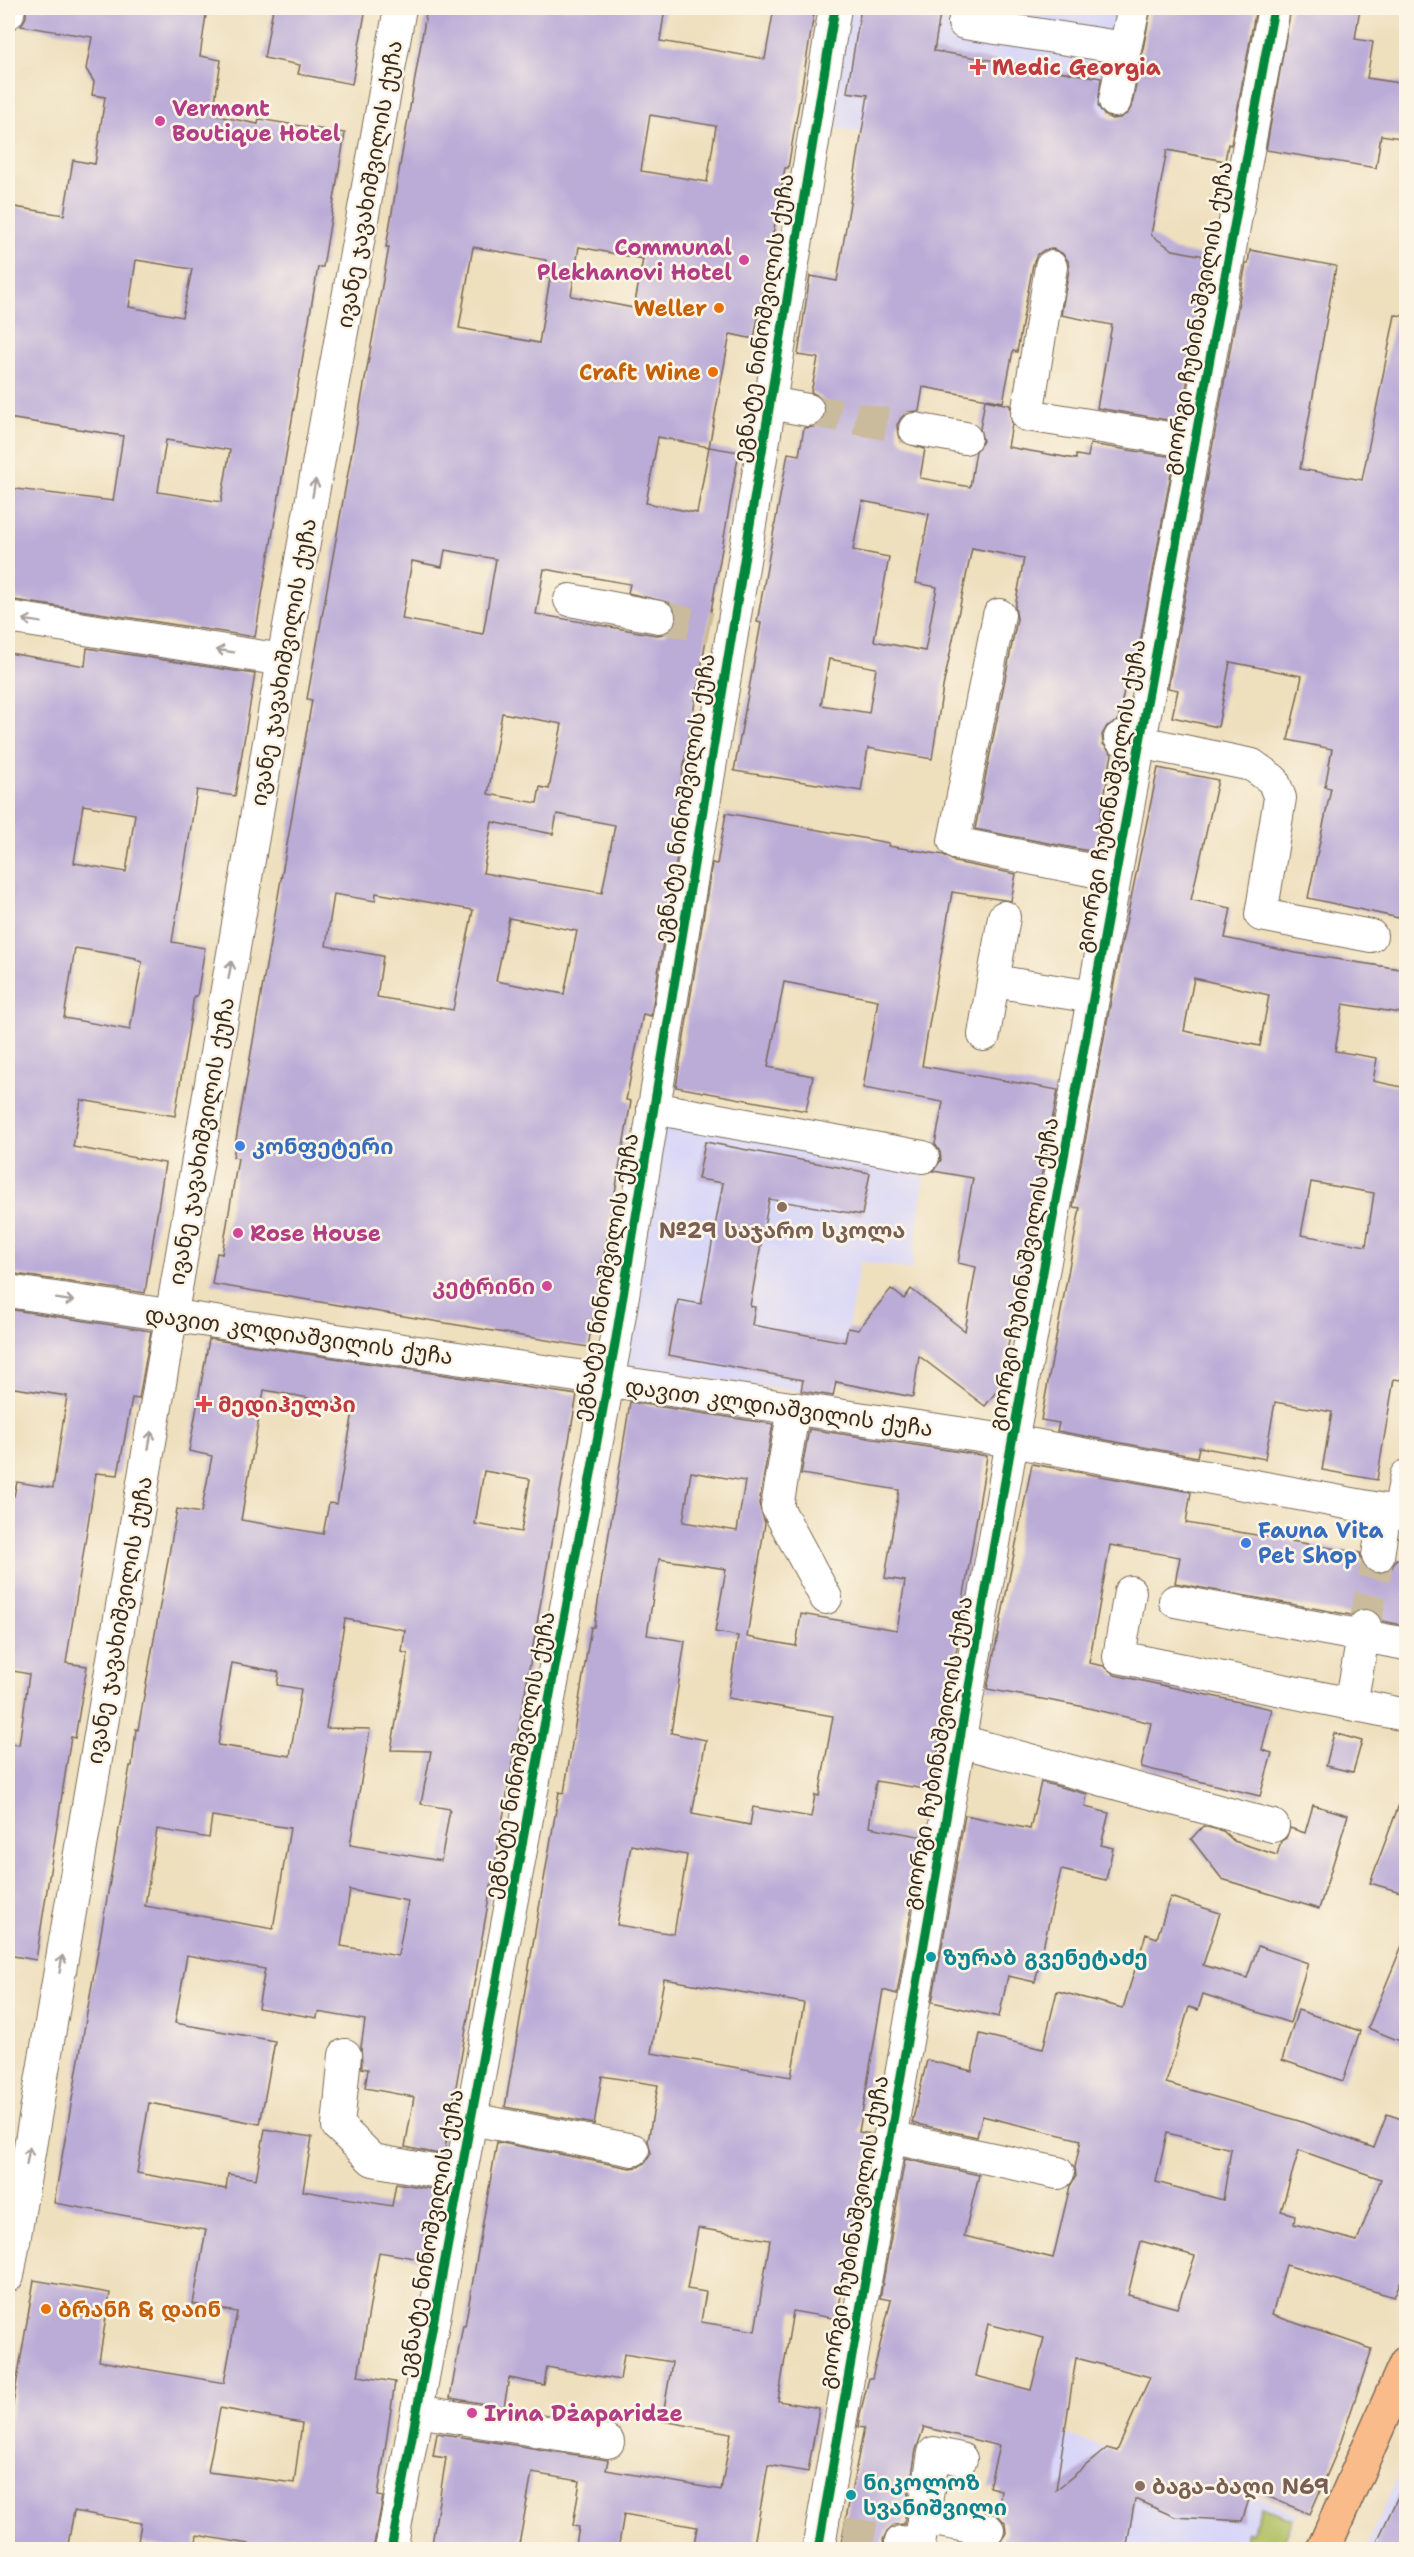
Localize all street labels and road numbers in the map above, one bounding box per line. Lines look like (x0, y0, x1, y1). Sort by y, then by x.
street label: ივანე ჯავახიშვილის ქუჩა (330, 38, 409, 330)
street label: გიორგი ჩუბინაშვილის ქუჩა (1156, 159, 1239, 477)
street label: ეგნატე ნინოშვილის ქუჩა (726, 172, 801, 465)
street label: ივანე ჯავახიშვილის ქუჩა (244, 516, 323, 808)
street label: გიორგი ჩუბინაშვილის ქუჩა (1069, 637, 1152, 955)
street label: ეგნატე ნინოშვილის ქუჩა (647, 652, 722, 945)
street label: ივანე ჯავახიშვილის ქუჩა (162, 995, 241, 1287)
street label: გიორგი ჩუბინაშვილის ქუჩა (982, 1115, 1065, 1433)
street label: ეგნატე ნინოშვილის ქუჩა (566, 1131, 645, 1423)
street label: დავით კლდიაშვილის ქუჩა (143, 1300, 455, 1371)
street label: დავით კლდიაშვილის ქუჩა (623, 1372, 935, 1443)
street label: ივანე ჯავახიშვილის ქუჩა (80, 1474, 159, 1766)
street label: გიორგი ჩუბინაშვილის ქუჩა (896, 1594, 979, 1912)
street label: ეგნატე ნინოშვილის ქუჩა (477, 1609, 562, 1901)
street label: გიორგი ჩუბინაშვილის ქუჩა (812, 2073, 895, 2391)
street label: ეგნატე ნინოშვილის ქუჩა (391, 2087, 470, 2379)

